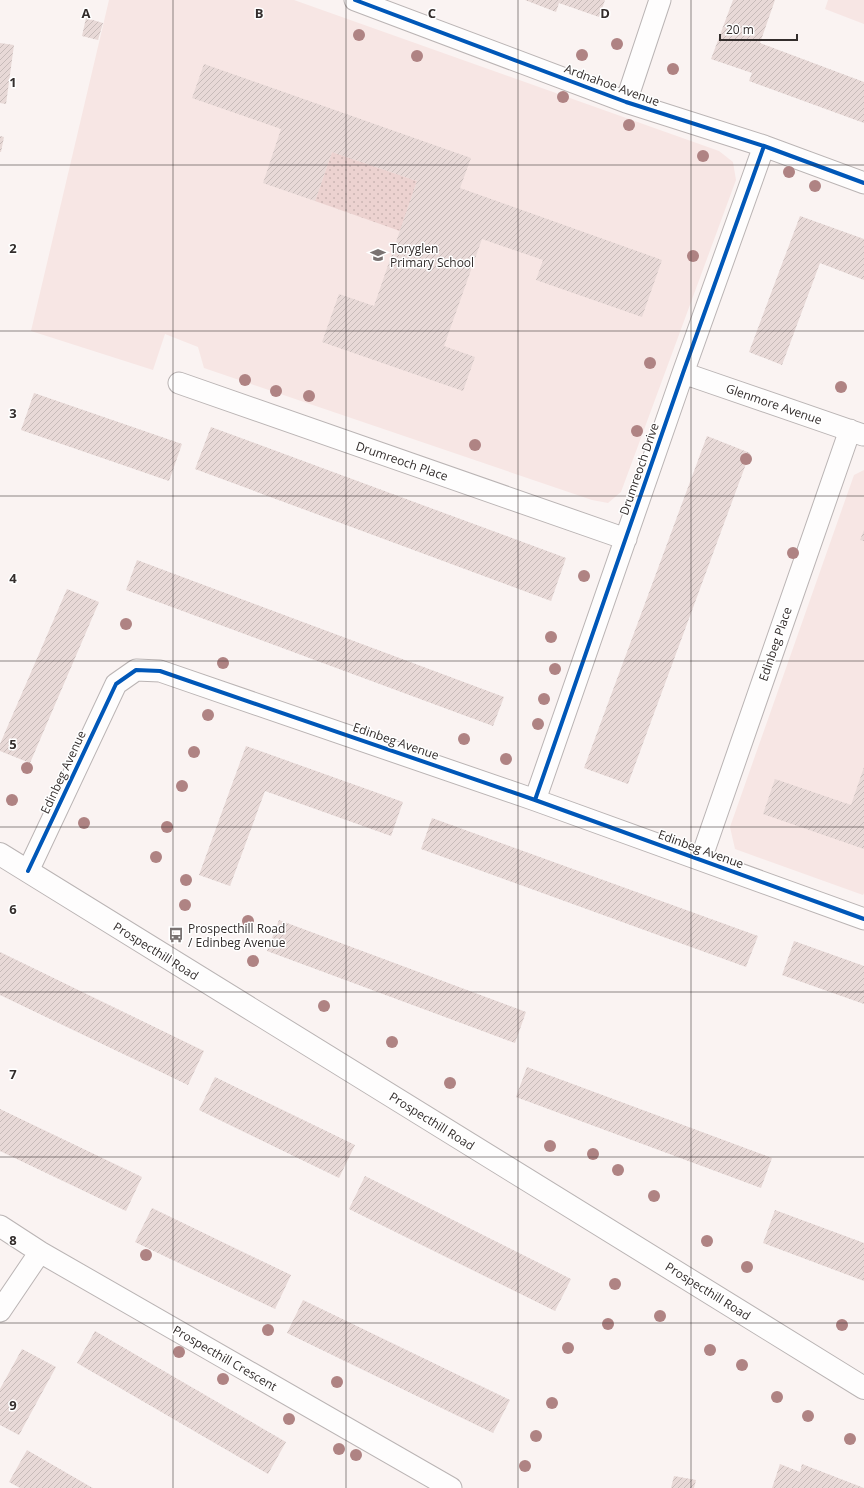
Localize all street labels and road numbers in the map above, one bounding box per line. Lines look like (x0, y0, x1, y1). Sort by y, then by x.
street label: Ardnahoe Avenue (562, 60, 662, 110)
street label: Glenmore Avenue (724, 380, 825, 429)
street label: Drumreoch Drive (615, 420, 663, 517)
street label: Drumreoch Place (354, 437, 451, 485)
street label: Edinbeg Place (754, 604, 796, 683)
street label: Edinbeg Avenue (351, 718, 442, 764)
street label: Edinbeg Avenue (36, 727, 90, 816)
street label: Edinbeg Avenue (656, 826, 746, 872)
street label: Prospecthill Road (110, 918, 202, 984)
street label: Prospecthill Road (386, 1088, 478, 1154)
street label: Prospecthill Road (662, 1258, 754, 1324)
street label: Prospecthill Crescent (170, 1321, 280, 1395)

